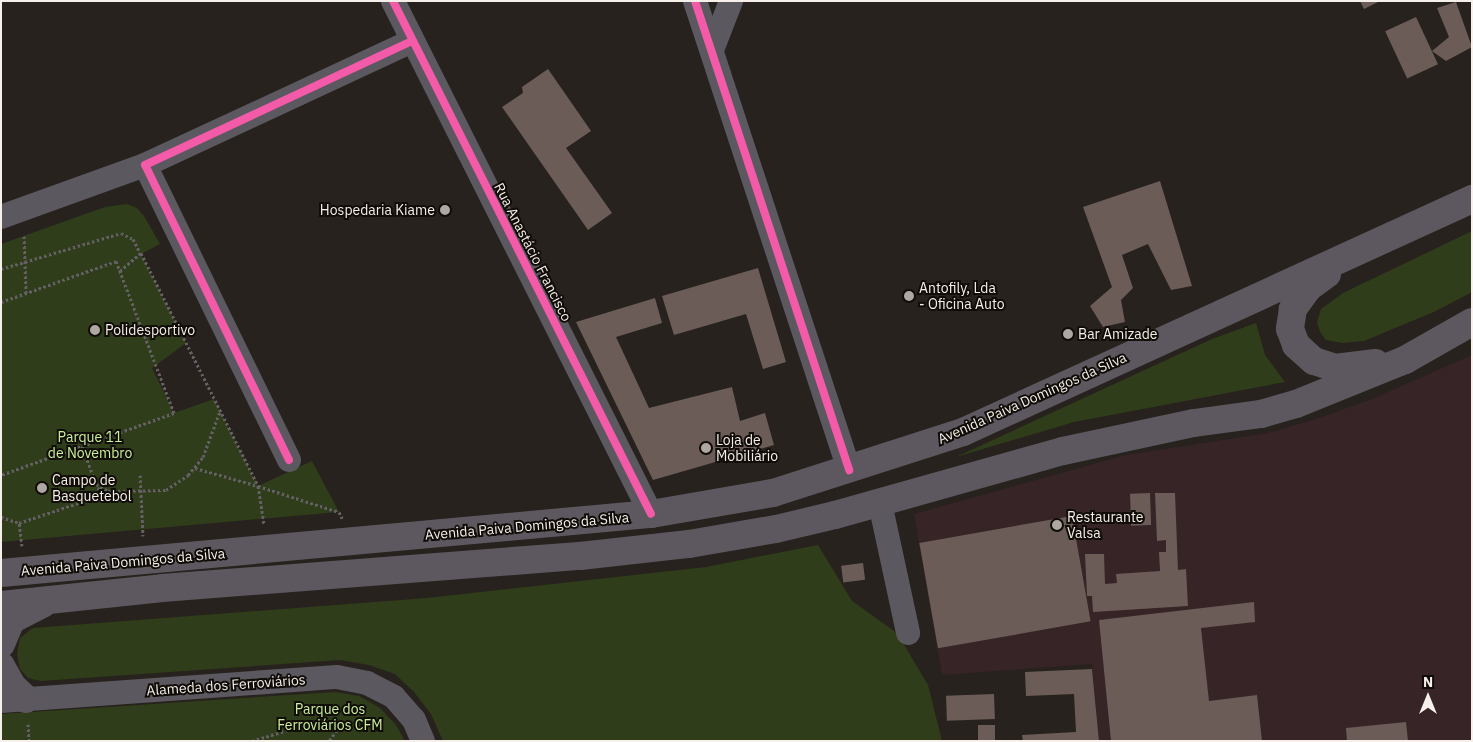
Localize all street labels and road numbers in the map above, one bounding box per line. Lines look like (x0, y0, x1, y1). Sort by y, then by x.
street label: Rua Anastácio Francisco (491, 180, 575, 324)
street label: Avenida Paiva Domingos da Silva (935, 349, 1129, 447)
street label: Avenida Paiva Domingos da Silva (424, 509, 630, 543)
street label: Avenida Paiva Domingos da Silva (20, 545, 226, 579)
street label: Alameda dos Ferroviários (146, 671, 306, 699)

